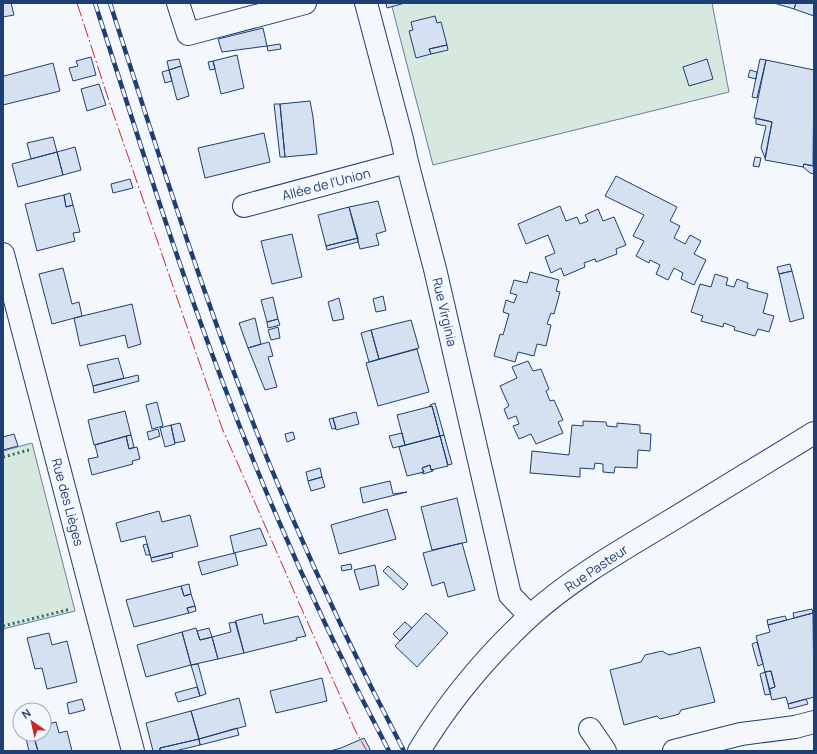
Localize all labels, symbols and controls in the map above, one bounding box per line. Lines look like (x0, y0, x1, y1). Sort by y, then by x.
street label: Allée de l'Union (280, 164, 372, 204)
street label: Rue Virginia (428, 276, 462, 348)
street label: Rue des Lièges (48, 456, 88, 548)
street label: Rue Pasteur (561, 540, 631, 596)
north arrow (12, 702, 52, 742)
text: N (19, 705, 34, 722)

